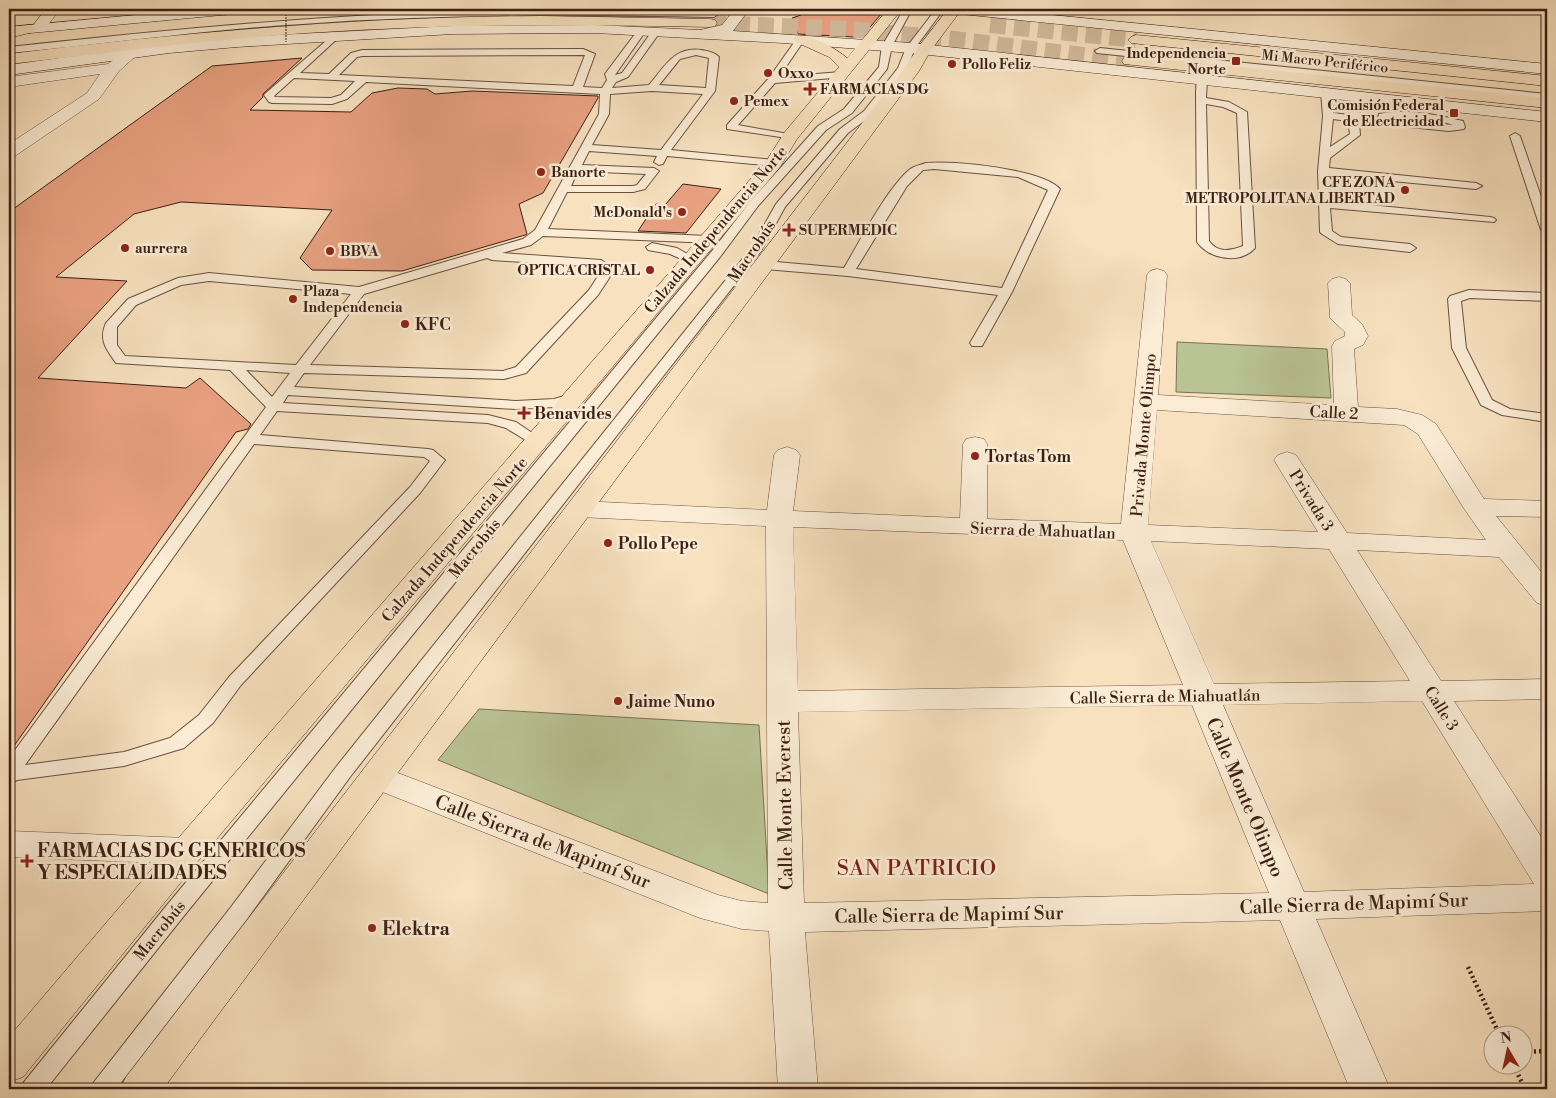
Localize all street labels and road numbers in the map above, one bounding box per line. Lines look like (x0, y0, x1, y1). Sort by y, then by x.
street label: Mi Macro Periférico (1261, 46, 1389, 78)
street label: Calzada Independencia Norte (640, 142, 792, 318)
street label: Macrobús (724, 216, 780, 287)
street label: Privada Monte Olimpo (1127, 352, 1161, 518)
street label: Calle 2 (1309, 402, 1359, 424)
street label: Calzada Independencia Norte (377, 453, 532, 627)
street label: Privada 3 (1284, 466, 1338, 535)
street label: Macrobús (445, 515, 505, 583)
street label: Sierra de Mahuatlan (970, 518, 1117, 544)
street label: Calle 3 (1420, 683, 1463, 735)
street label: Calle Sierra de Miahuatlán (1069, 685, 1261, 709)
street label: Calle Monte Olimpo (1201, 714, 1290, 881)
street label: Calle Monte Everest (772, 719, 798, 890)
street label: Calle Sierra de Mapimí Sur (431, 790, 654, 894)
street label: Calle Sierra de Mapimí Sur (1239, 888, 1469, 920)
street label: Macrobús (130, 897, 190, 965)
street label: Calle Sierra de Mapimí Sur (834, 901, 1064, 929)

